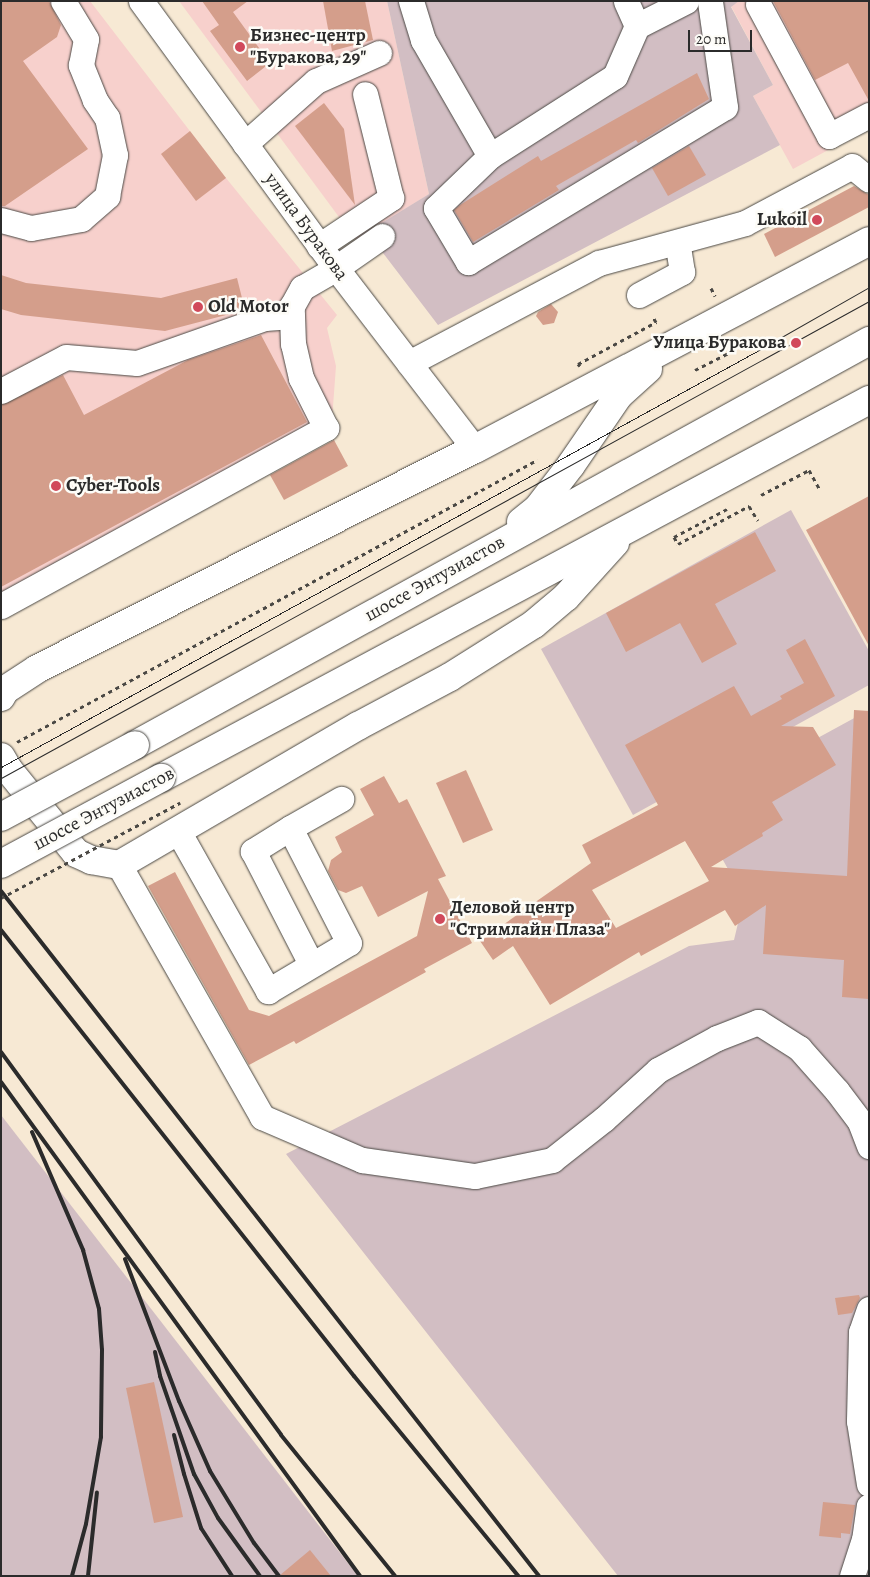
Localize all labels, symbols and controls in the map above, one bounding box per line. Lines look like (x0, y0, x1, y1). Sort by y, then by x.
scale bar (690, 20, 754, 52)
place label: Бизнес-центр "Буракова, 29" (250, 25, 367, 69)
text: 20 m (696, 29, 727, 49)
marker: Бизнес-центр "Буракова, 29" (234, 41, 246, 53)
street label: улица Буракова (259, 169, 353, 285)
place label: Lukoil (757, 209, 807, 231)
marker: Lukoil (811, 214, 823, 226)
place label: Old Motor (208, 296, 289, 318)
marker: Old Motor (192, 301, 204, 313)
place label: Улица Буракова (653, 332, 786, 354)
marker: Улица Буракова (790, 337, 802, 349)
place label: Cyber-Tools (66, 475, 160, 497)
marker: Cyber-Tools (50, 480, 62, 492)
street label: шоссе Энтузиастов (361, 531, 509, 627)
street label: шоссе Энтузиастов (29, 762, 179, 856)
place label: Деловой центр "Стримлайн Плаза" (450, 897, 610, 941)
marker: Деловой центр "Стримлайн Плаза" (434, 913, 446, 925)

